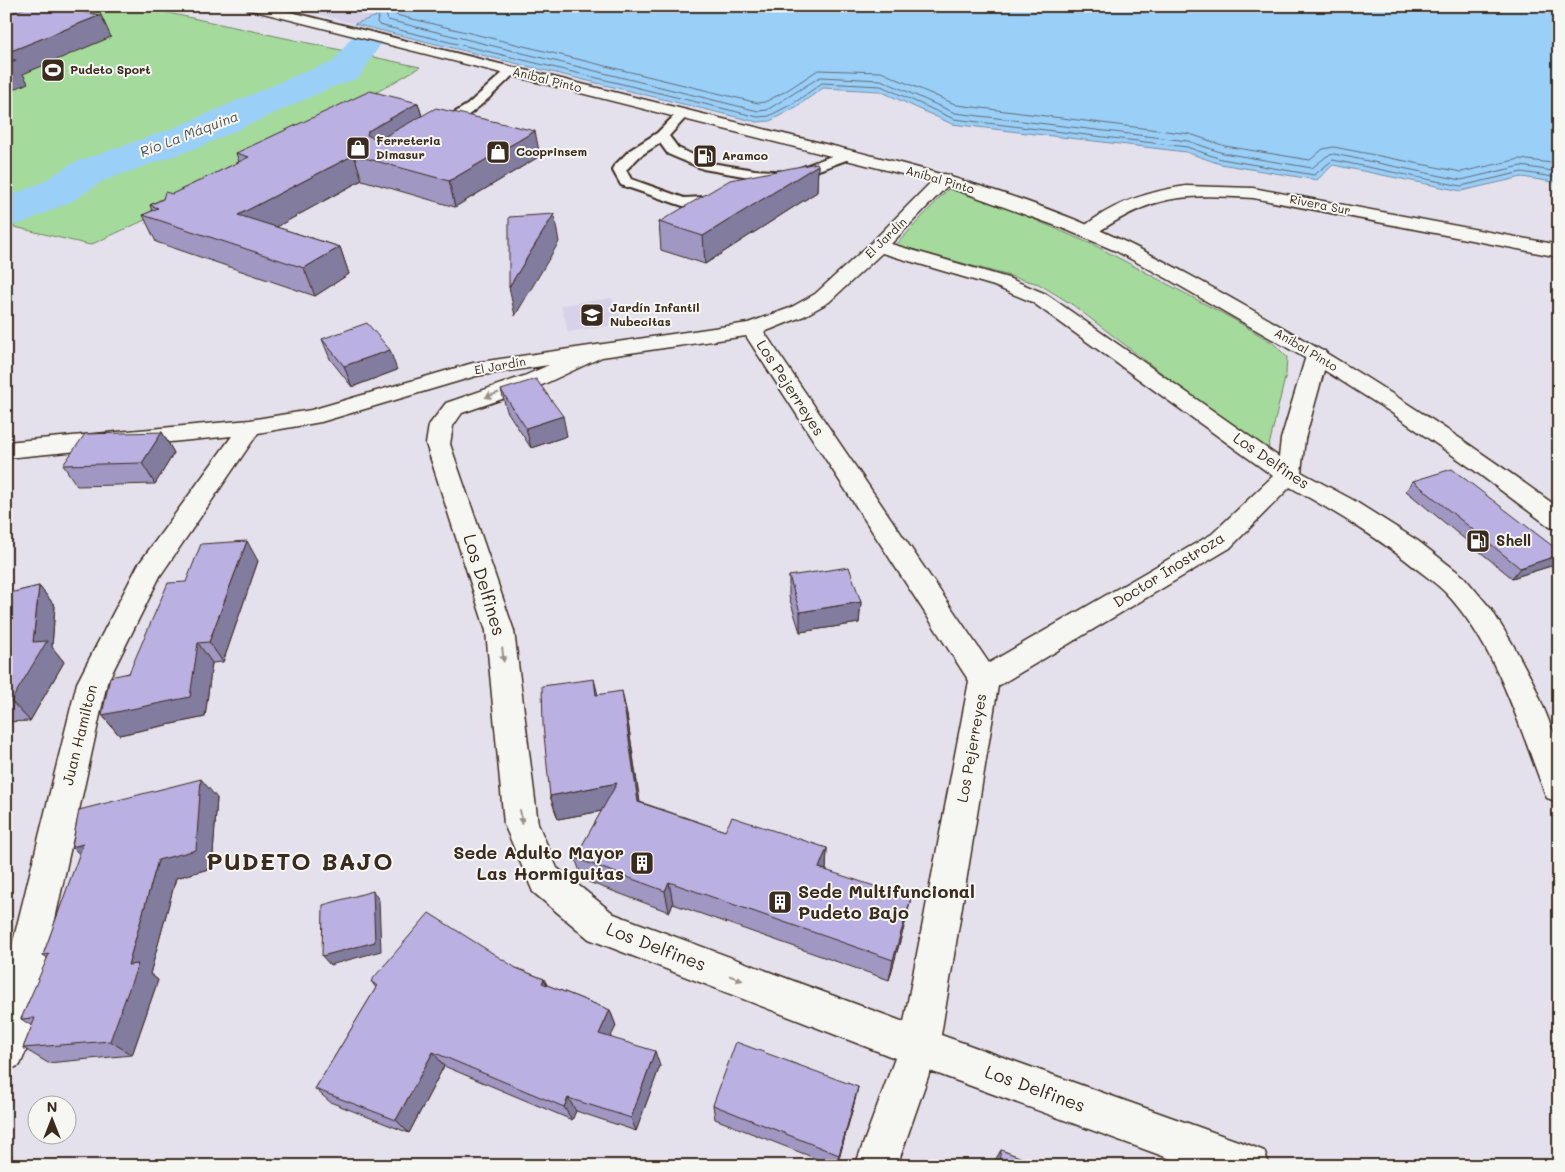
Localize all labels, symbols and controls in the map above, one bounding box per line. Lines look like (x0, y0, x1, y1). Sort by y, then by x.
sports icon: Pudeto Sport (40, 57, 66, 83)
place label: Pudeto Sport (70, 61, 151, 77)
street label: Aníbal Pinto (511, 63, 584, 95)
water label: Río La Máquina (137, 106, 241, 161)
place label: Ferreteria Dimasur (376, 132, 441, 162)
shop icon: Ferreteria Dimasur (345, 135, 371, 161)
shop icon: Cooprinsem (485, 139, 511, 165)
place label: Cooprinsem (516, 143, 587, 159)
fuel station icon: Aramco (692, 143, 718, 169)
place label: Aramco (722, 147, 768, 163)
street label: Aníbal Pinto (904, 162, 976, 196)
street label: Rivera Sur (1288, 190, 1352, 218)
street label: El Jardín (861, 214, 910, 261)
place label: Jardín Infantil Nubecitas (610, 299, 700, 329)
school or university icon: Jardín Infantil Nubecitas (579, 302, 605, 328)
street label: Aníbal Pinto (1272, 324, 1341, 374)
street label: Los Pejerreyes (752, 336, 829, 439)
street label: El Jardín (473, 353, 527, 377)
one-way arrow (484, 392, 499, 399)
street label: Los Delfines (1230, 427, 1313, 493)
street label: Doctor Inostroza (1109, 527, 1228, 611)
fuel station icon: Shell (1465, 528, 1491, 554)
place label: Shell (1496, 530, 1531, 550)
street label: Los Delfines (458, 531, 512, 638)
one-way arrow (499, 648, 507, 664)
street label: Juan Hamilton (57, 682, 101, 787)
street label: Los Pejerreyes (952, 692, 990, 804)
one-way arrow (517, 809, 525, 825)
place label: Sede Adulto Mayor Las Hormiguitas (453, 840, 624, 885)
district label: PUDETO BAJO (206, 845, 394, 876)
building icon: Sede Adulto Mayor Las Hormiguitas (629, 850, 655, 876)
place label: Sede Multifuncional Pudeto Bajo (798, 879, 975, 924)
building icon: Sede Multifuncional Pudeto Bajo (767, 889, 793, 915)
street label: Los Delfines (603, 916, 710, 976)
one-way arrow (728, 975, 743, 982)
street label: Los Delfines (982, 1059, 1089, 1117)
north arrow (28, 1094, 78, 1144)
text: N (47, 1097, 57, 1116)

